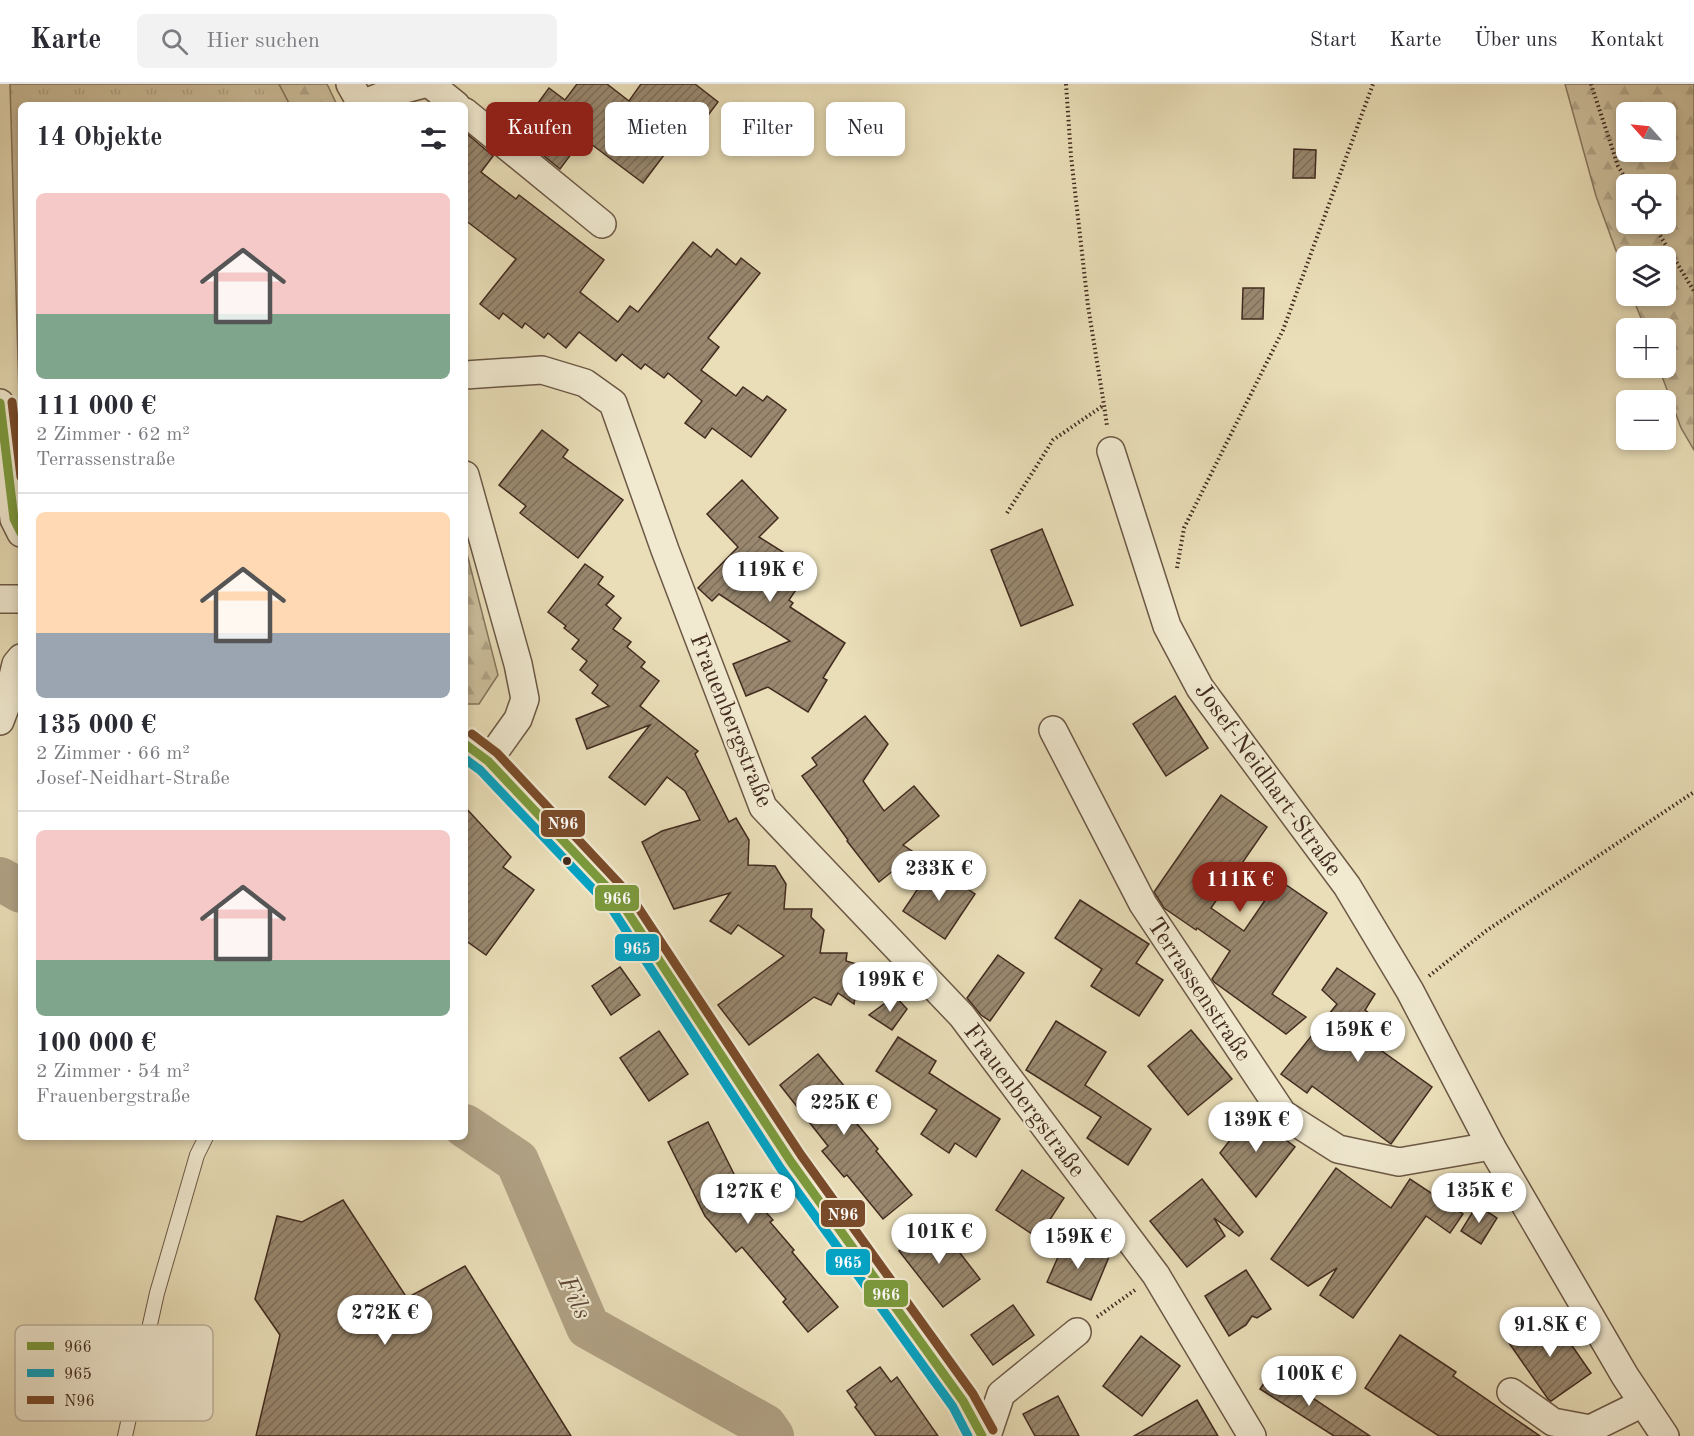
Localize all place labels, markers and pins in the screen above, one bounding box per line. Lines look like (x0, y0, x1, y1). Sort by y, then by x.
pin: 119K € (721, 552, 819, 603)
pin: 233K € (890, 851, 988, 902)
unlabelled marker (561, 855, 573, 867)
pin: 111K € (1191, 862, 1289, 913)
pin: 199K € (841, 962, 939, 1013)
pin: 159K € (1309, 1012, 1407, 1063)
pin: 225K € (795, 1085, 893, 1136)
pin: 139K € (1207, 1102, 1305, 1153)
pin: 135K € (1430, 1173, 1528, 1224)
pin: 127K € (699, 1174, 797, 1225)
pin: 101K € (890, 1214, 988, 1265)
pin: 159K € (1029, 1219, 1127, 1270)
pin: 272K € (336, 1295, 434, 1346)
pin: 91.8K € (1495, 1307, 1605, 1358)
pin: 100K € (1260, 1356, 1358, 1407)

